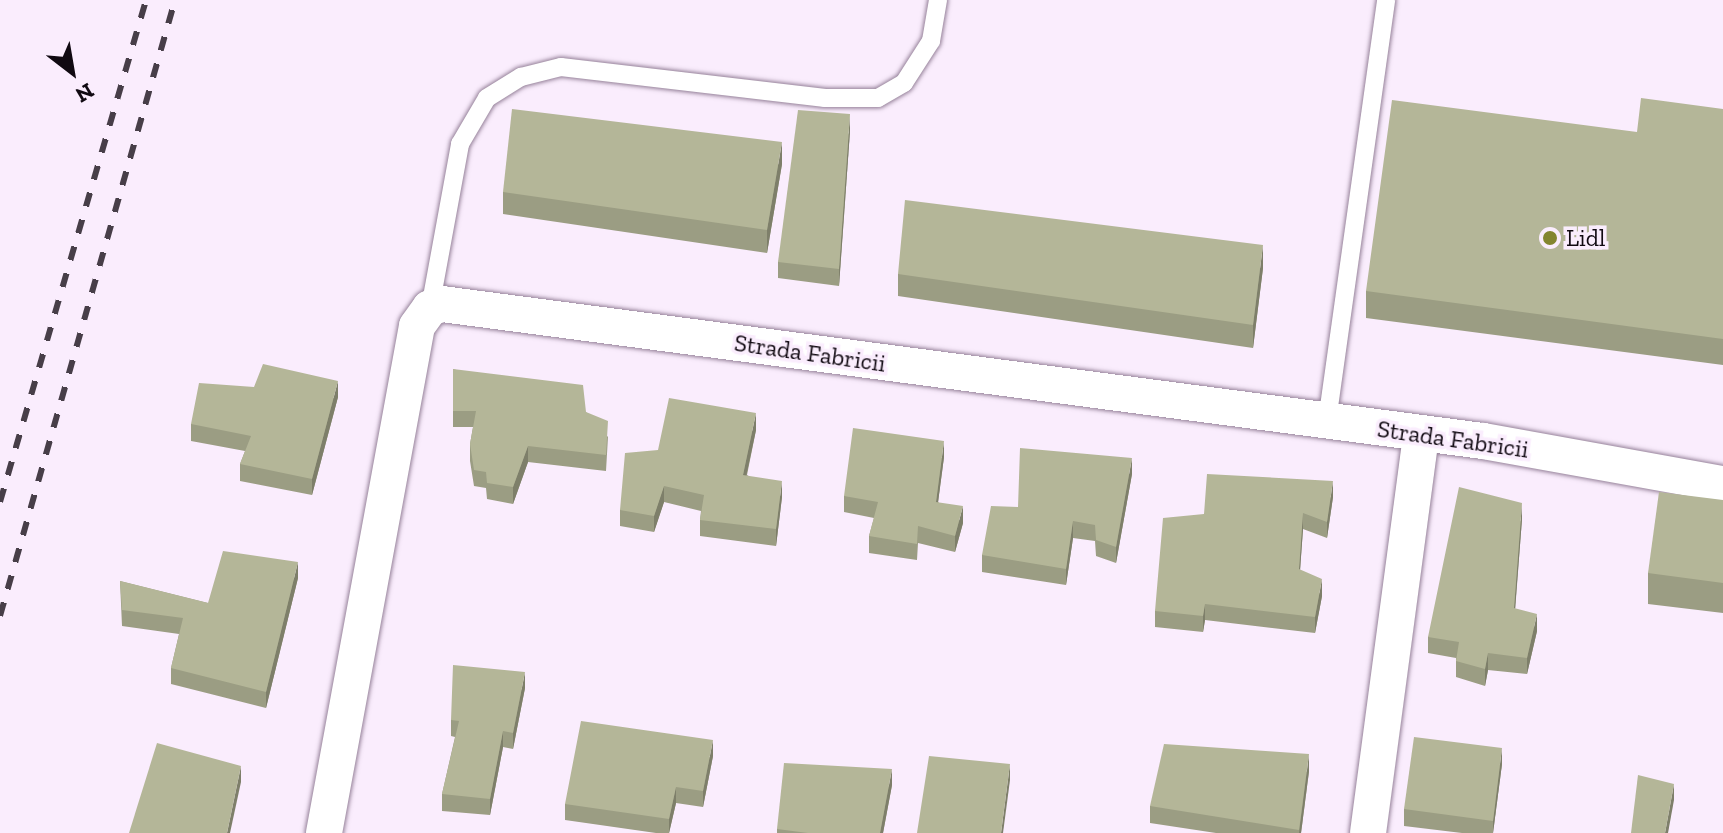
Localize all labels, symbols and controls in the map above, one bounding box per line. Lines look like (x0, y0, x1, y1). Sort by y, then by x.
north arrow (32, 32, 112, 112)
text: N (71, 77, 99, 109)
place label: Lidl (1566, 224, 1605, 252)
marker: Lidl (1541, 229, 1559, 247)
street label: Strada Fabricii (733, 328, 887, 378)
street label: Strada Fabricii (1376, 414, 1530, 464)

